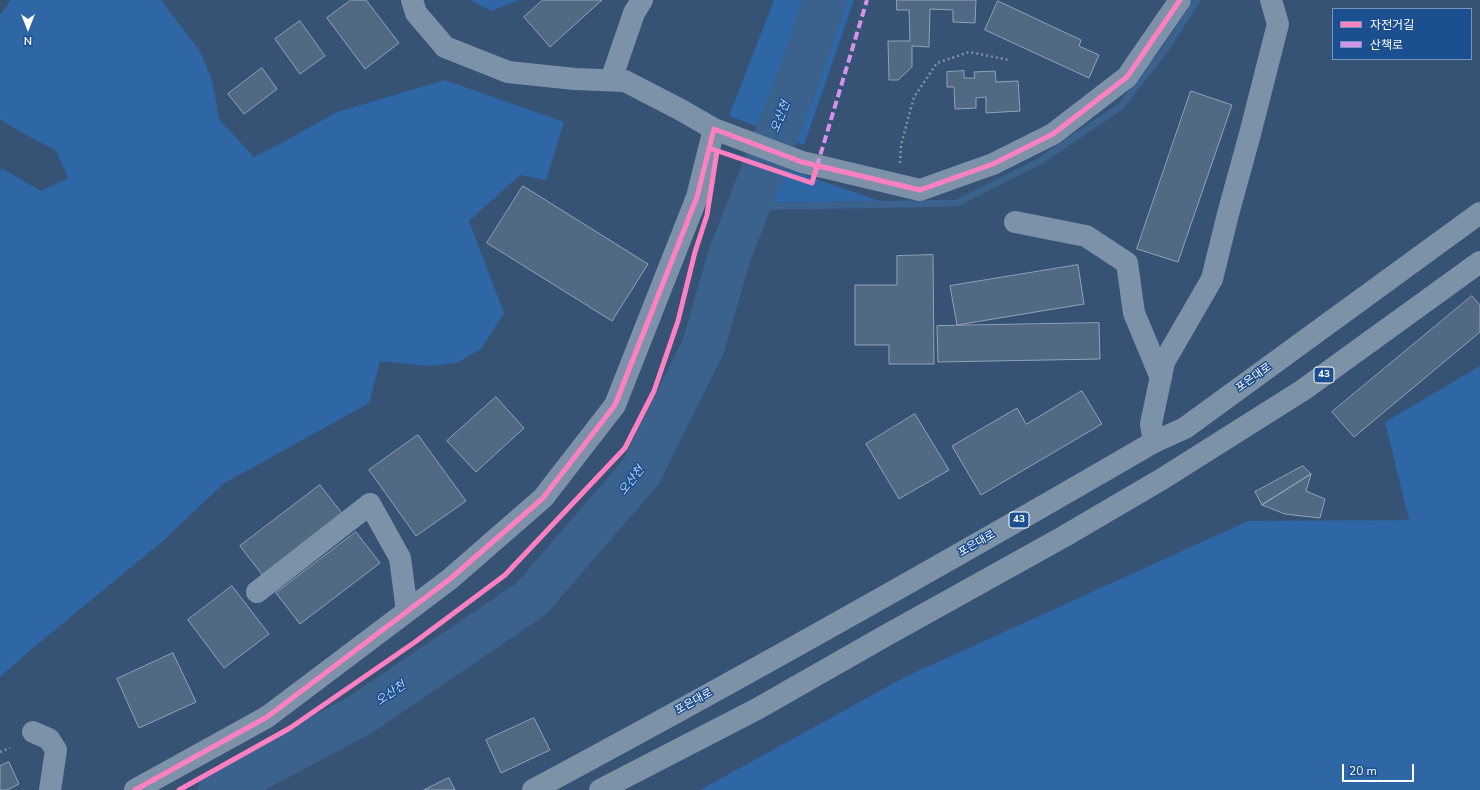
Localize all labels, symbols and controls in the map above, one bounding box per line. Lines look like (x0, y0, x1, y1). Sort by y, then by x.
north arrow (8, 8, 48, 48)
legend (1332, 8, 1472, 60)
text: 자전거길 (1370, 17, 1414, 33)
text: N (24, 33, 32, 48)
text: 산책로 (1370, 37, 1403, 53)
water label: 오산천 (768, 99, 794, 135)
street label: 포은대로 (1234, 361, 1274, 395)
road number: 43 (1314, 367, 1334, 383)
water label: 오산천 (616, 464, 648, 498)
road number: 43 (1009, 512, 1029, 528)
street label: 포은대로 (956, 528, 998, 560)
water label: 오산천 (373, 679, 409, 709)
street label: 포은대로 (673, 686, 715, 718)
scale bar (1344, 756, 1416, 782)
text: 20 m (1349, 763, 1377, 779)

